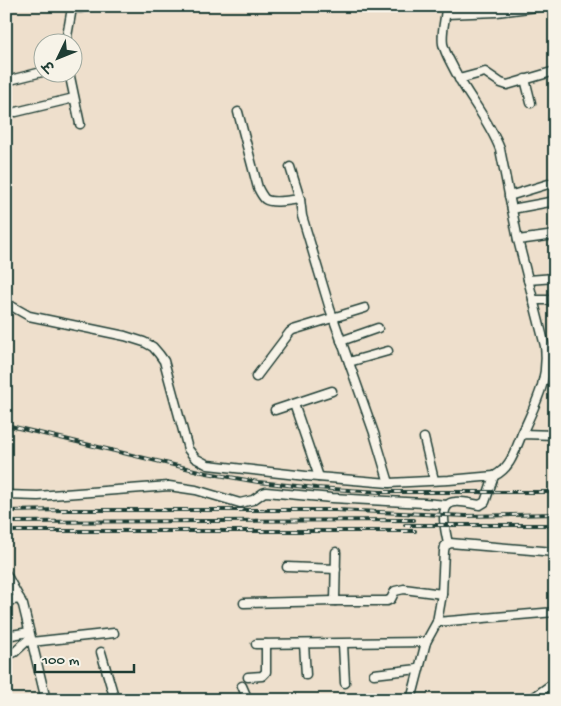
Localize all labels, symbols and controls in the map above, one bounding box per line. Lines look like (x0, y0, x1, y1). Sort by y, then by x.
north arrow (32, 32, 82, 82)
text: उ (40, 55, 61, 76)
scale bar (35, 641, 134, 673)
text: 100 m (41, 652, 80, 670)

